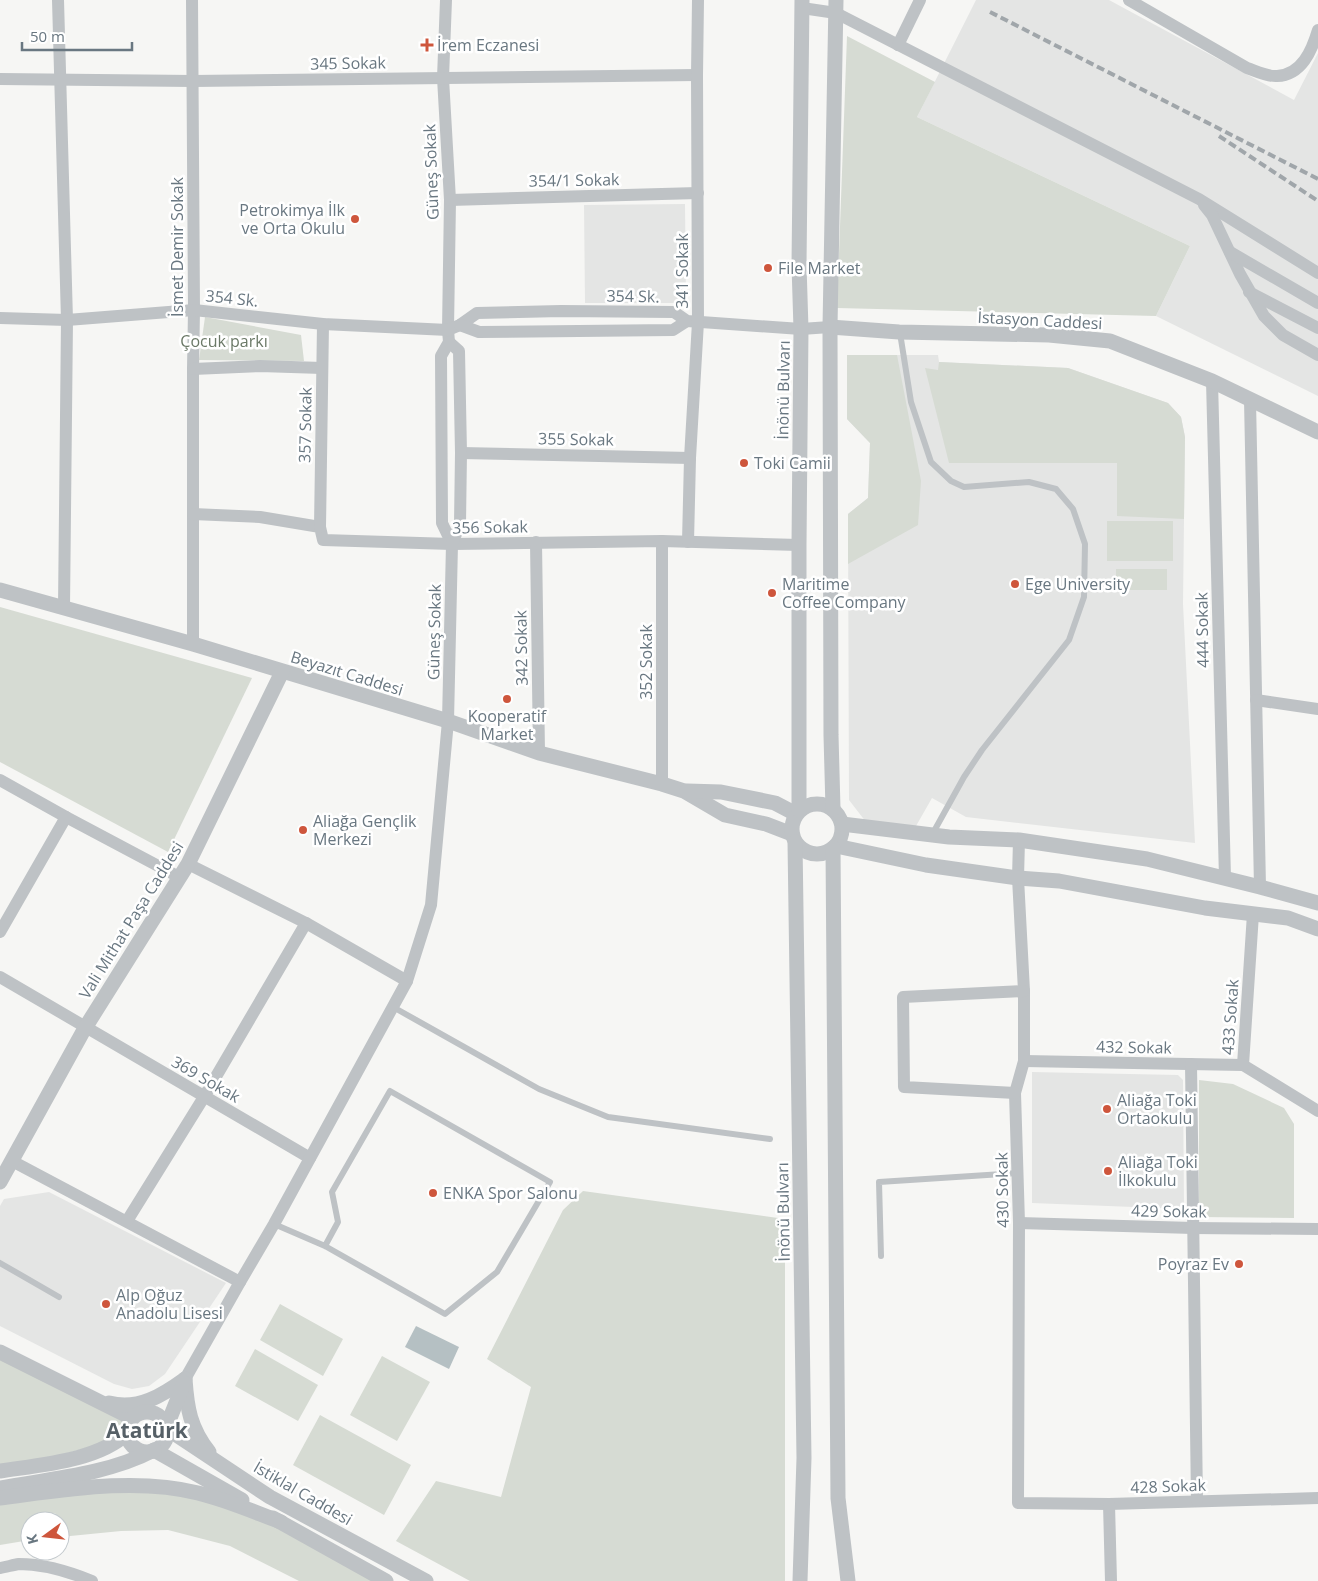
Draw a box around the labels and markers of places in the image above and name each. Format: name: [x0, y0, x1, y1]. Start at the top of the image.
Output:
place label: İrem Eczanesi: [437, 34, 539, 56]
marker: İrem Eczanesi: [421, 39, 433, 51]
place label: Petrokimya İlk ve Orta Okulu: [239, 199, 346, 239]
marker: Petrokimya İlk ve Orta Okulu: [349, 213, 361, 225]
place label: File Market: [778, 257, 861, 279]
marker: File Market: [762, 262, 774, 274]
place label: Toki Camii: [754, 452, 831, 474]
marker: Toki Camii: [738, 457, 750, 469]
place label: Maritime Coffee Company: [782, 573, 907, 613]
place label: Ege University: [1025, 573, 1131, 595]
marker: Ege University: [1009, 578, 1021, 590]
marker: Maritime Coffee Company: [766, 587, 778, 599]
marker: Kooperatif Market: [501, 693, 513, 705]
place label: Kooperatif Market: [468, 705, 548, 745]
place label: Aliağa Gençlik Merkezi: [313, 810, 417, 850]
marker: Aliağa Gençlik Merkezi: [297, 824, 309, 836]
place label: Aliağa Toki Ortaokulu: [1117, 1089, 1197, 1129]
marker: Aliağa Toki Ortaokulu: [1101, 1103, 1113, 1115]
place label: Aliağa Toki İlkokulu: [1118, 1151, 1198, 1191]
marker: Aliağa Toki İlkokulu: [1102, 1165, 1114, 1177]
place label: ENKA Spor Salonu: [443, 1182, 578, 1204]
marker: ENKA Spor Salonu: [427, 1187, 439, 1199]
place label: Poyraz Ev: [1158, 1253, 1229, 1275]
marker: Poyraz Ev: [1233, 1258, 1245, 1270]
place label: Alp Oğuz Anadolu Lisesi: [116, 1284, 223, 1324]
marker: Alp Oğuz Anadolu Lisesi: [100, 1298, 112, 1310]

